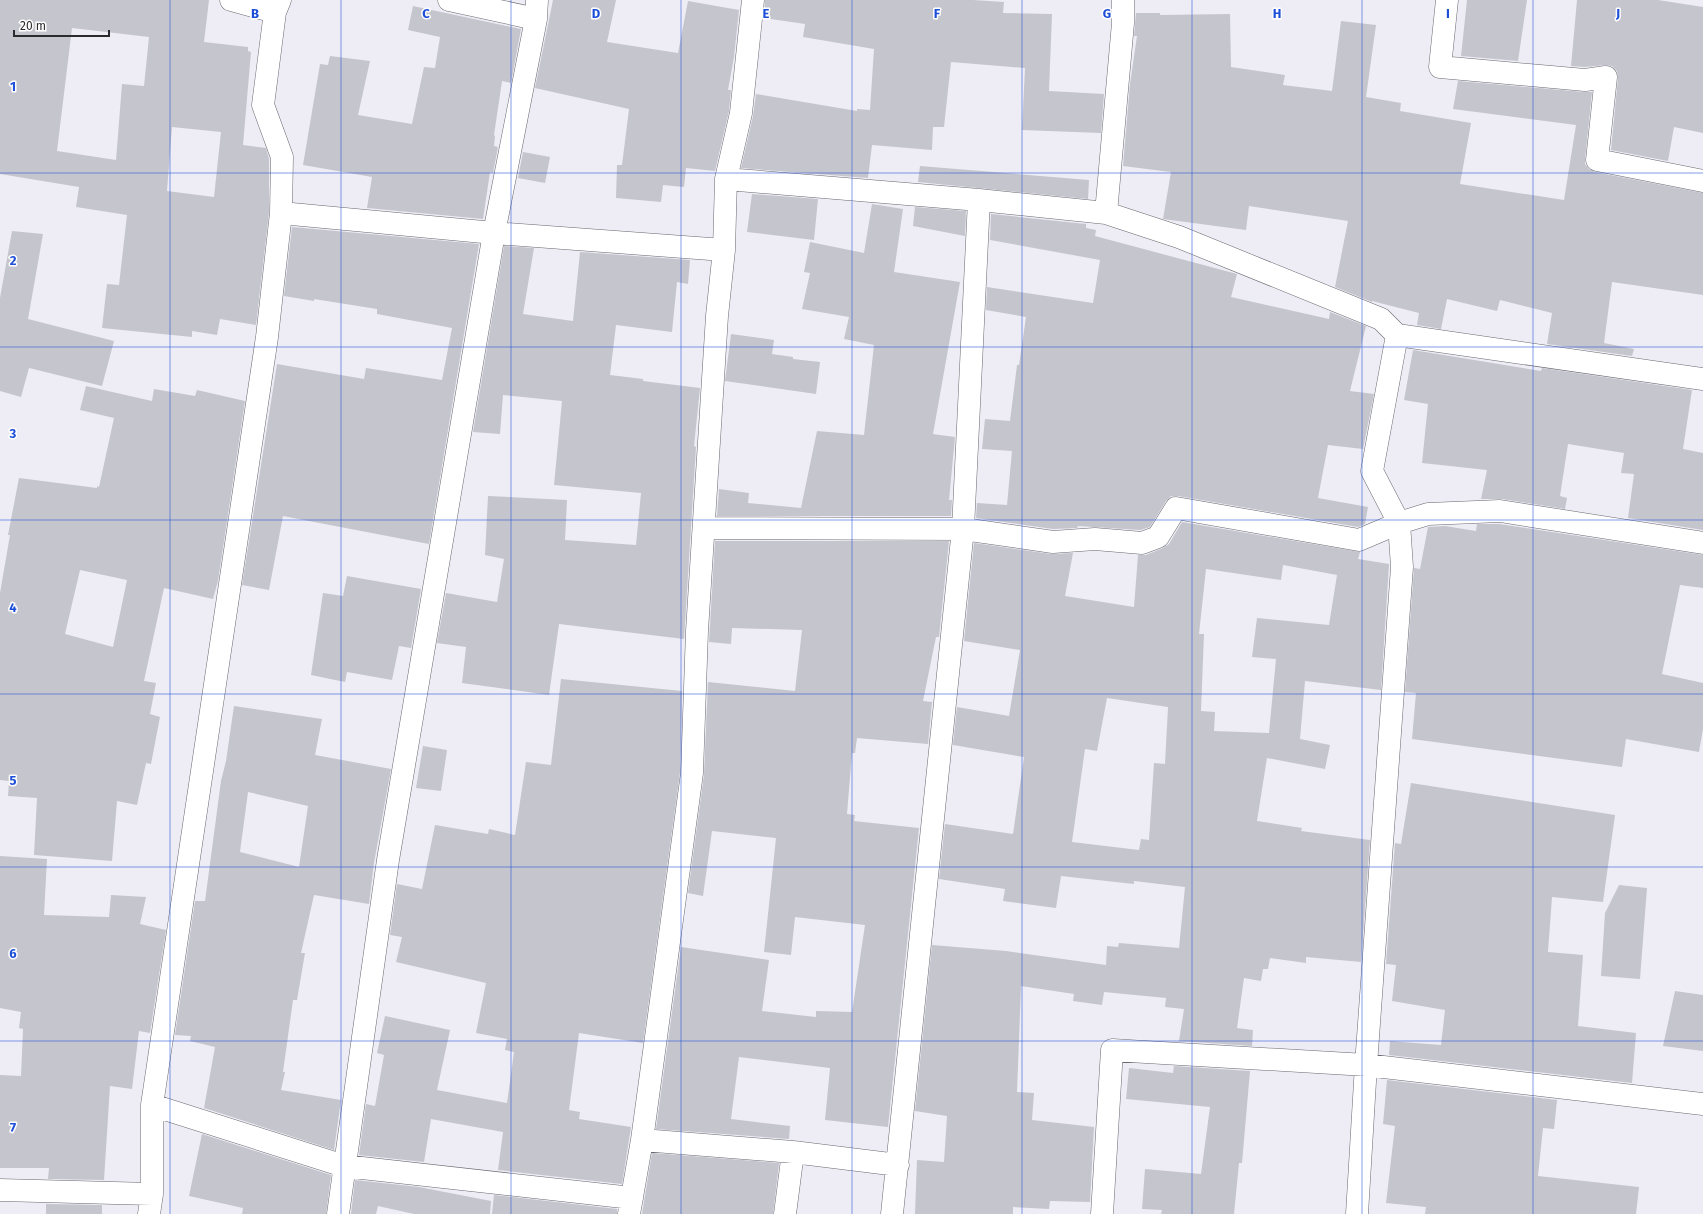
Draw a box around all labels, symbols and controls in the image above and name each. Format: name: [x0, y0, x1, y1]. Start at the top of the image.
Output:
text: B: [251, 6, 259, 21]
text: C: [422, 6, 430, 21]
text: D: [592, 6, 601, 21]
text: E: [763, 6, 770, 21]
text: F: [934, 6, 941, 21]
text: G: [1103, 6, 1111, 21]
text: H: [1273, 6, 1281, 21]
text: I: [1446, 6, 1450, 21]
text: J: [1615, 6, 1620, 21]
scale bar: [14, 12, 109, 38]
text: 20 m: [20, 19, 46, 33]
text: 1: [10, 79, 16, 94]
text: 2: [10, 253, 17, 268]
text: 3: [9, 426, 17, 441]
text: 4: [9, 600, 17, 615]
text: 5: [10, 773, 17, 788]
text: 6: [9, 946, 17, 961]
text: 7: [10, 1120, 16, 1135]

